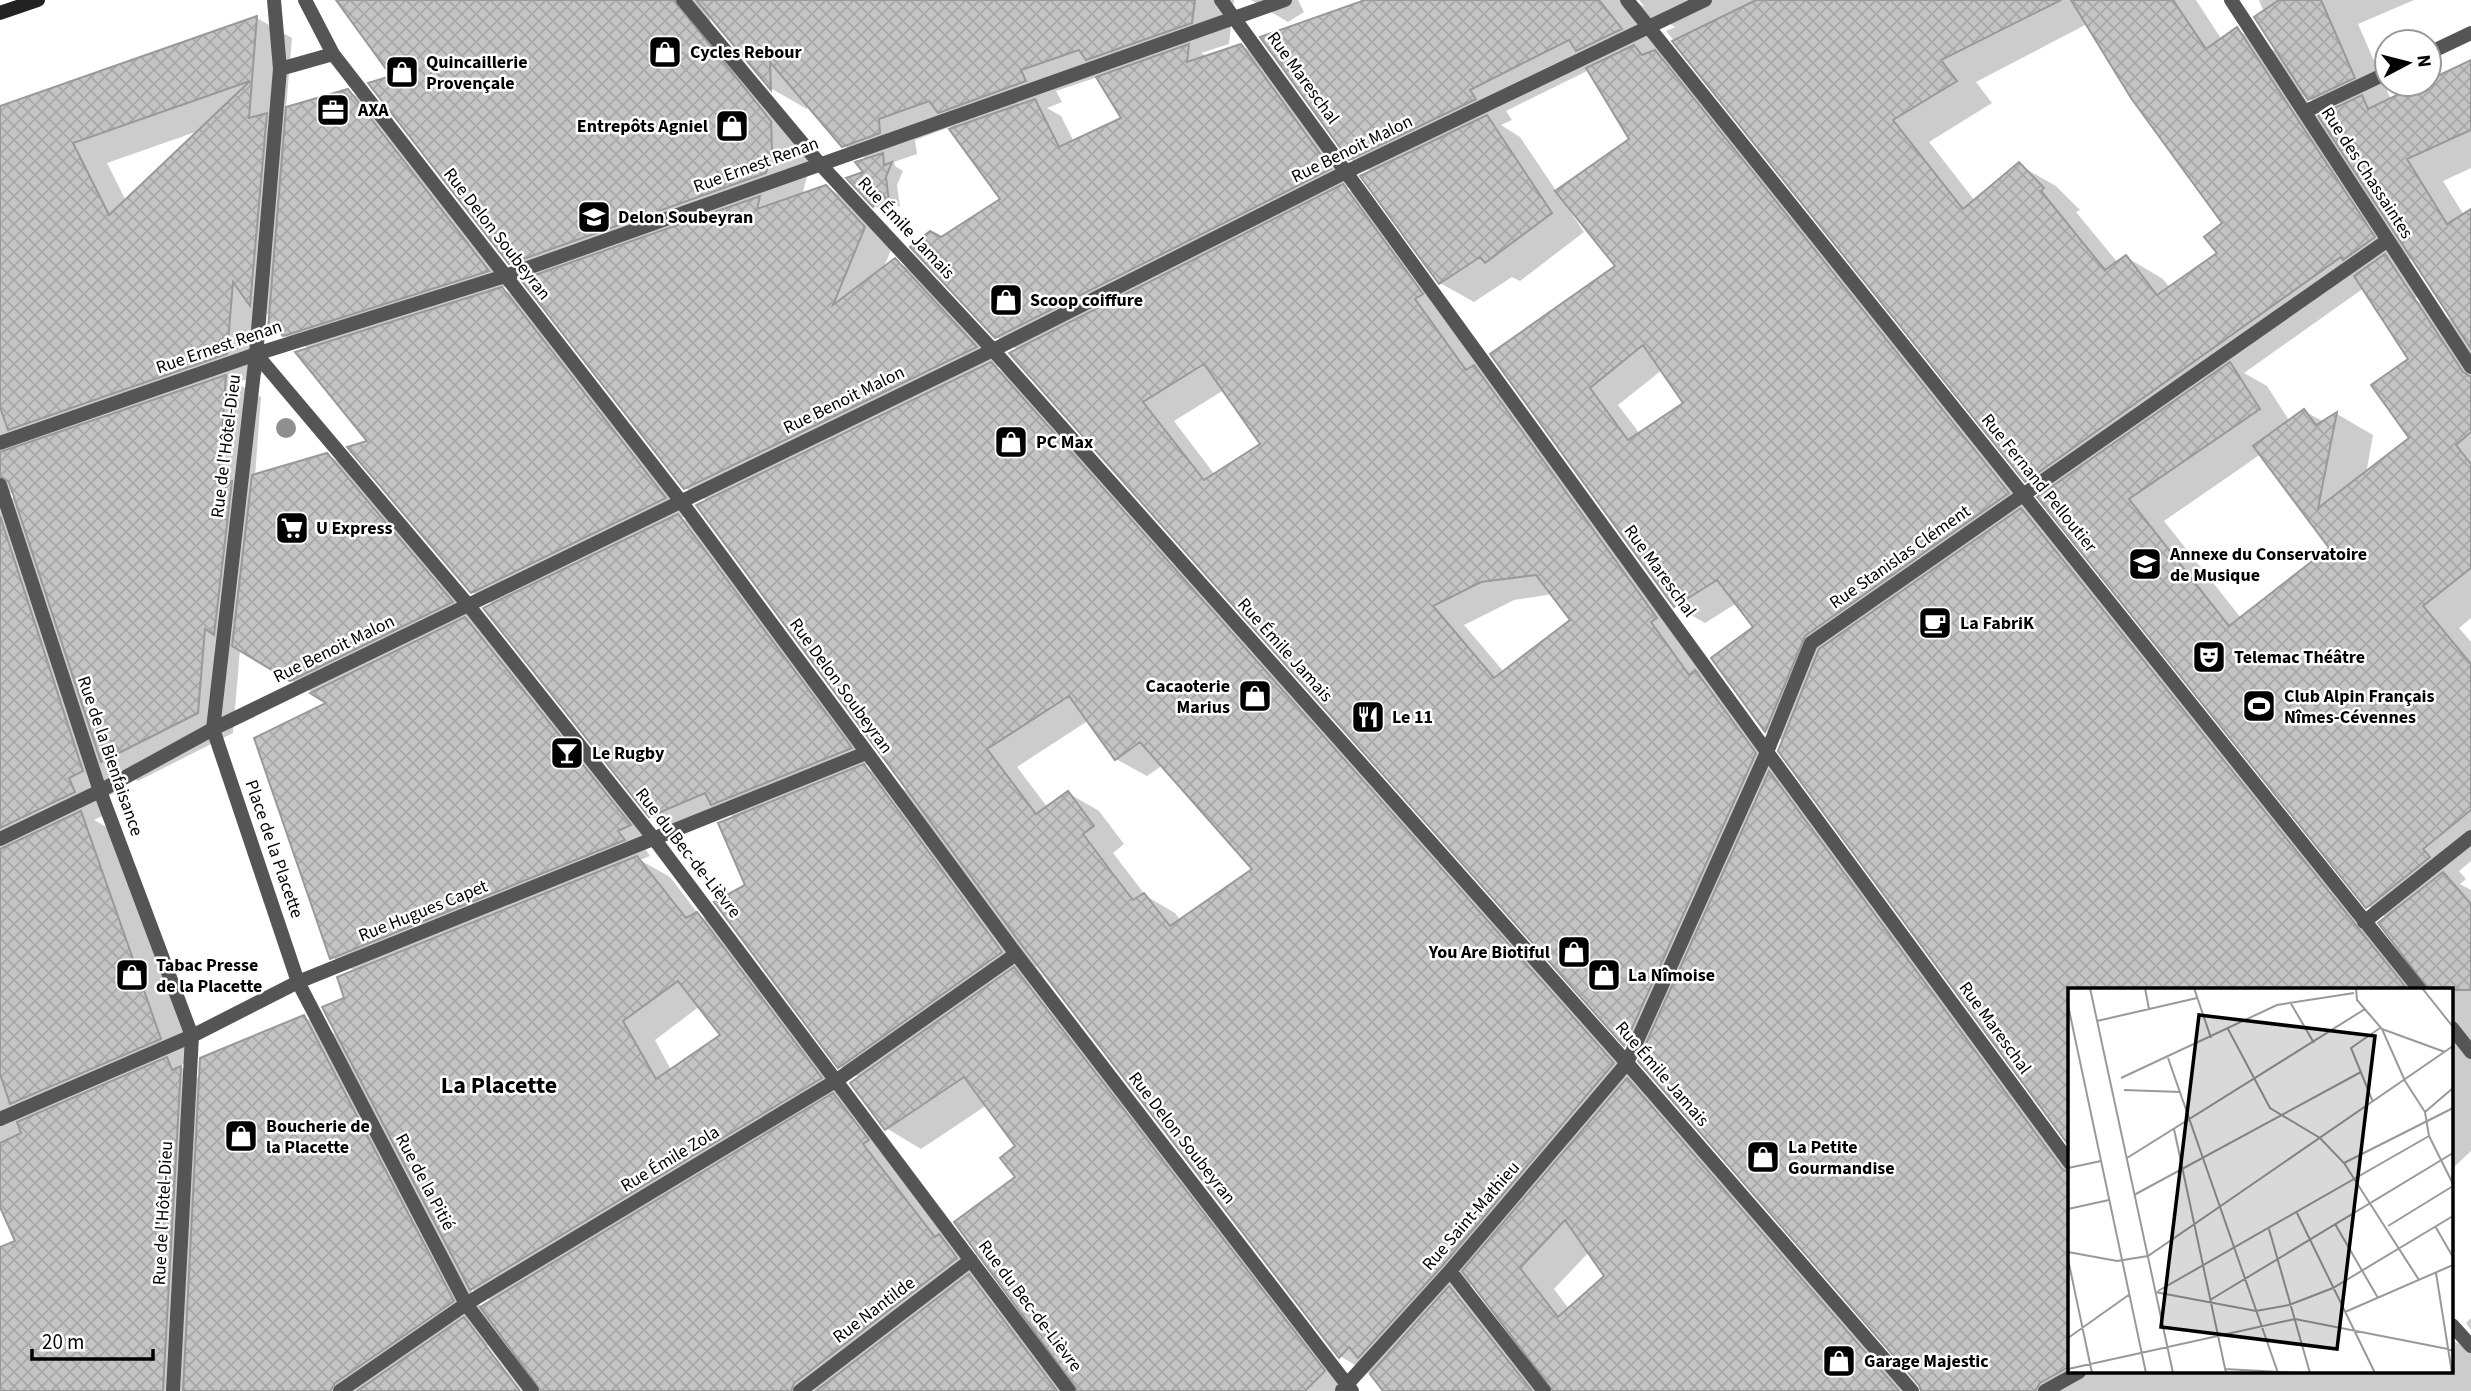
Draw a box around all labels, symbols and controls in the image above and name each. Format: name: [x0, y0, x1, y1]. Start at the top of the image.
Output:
street label: Rue Mareschal: [1261, 27, 1345, 129]
north arrow: [2373, 28, 2443, 98]
shop icon: Cycles Rebour: [646, 33, 684, 71]
place label: Cycles Rebour: [690, 40, 803, 65]
place label: Quincaillerie Provençale: [426, 50, 528, 96]
shop icon: Quincaillerie Provençale: [383, 53, 421, 91]
text: N: [2409, 53, 2438, 69]
office icon: AXA: [314, 91, 352, 129]
place label: AXA: [357, 98, 389, 123]
street label: Rue des Chassaintes: [2315, 102, 2419, 244]
shop icon: Entrepôts Agniel: [713, 107, 751, 145]
street label: Rue Benoit Malon: [1287, 109, 1417, 189]
place label: Entrepôts Agniel: [577, 114, 708, 139]
street label: Rue Ernest Renan: [690, 131, 822, 199]
street label: Rue Delon Soubeyran: [437, 163, 557, 305]
street label: Rue Émile Jamais: [852, 171, 960, 285]
school or university icon: Delon Soubeyran: [575, 198, 613, 236]
place label: Delon Soubeyran: [618, 205, 753, 230]
shop icon: Scoop coiffure: [987, 281, 1025, 319]
place label: Scoop coiffure: [1030, 288, 1143, 313]
street label: Rue Ernest Renan: [153, 314, 285, 380]
street label: Rue Benoit Malon: [779, 360, 909, 440]
street label: Rue de l'Hôtel-Dieu: [205, 373, 247, 519]
street label: Rue Fernand Pelloutier: [1975, 408, 2103, 558]
shop icon: PC Max: [992, 423, 1030, 461]
place label: PC Max: [1036, 430, 1093, 455]
street label: Rue Stanislas Clément: [1825, 499, 1975, 615]
supermarket icon: U Express: [273, 509, 311, 547]
place label: U Express: [316, 516, 392, 541]
street label: Rue Mareschal: [1618, 520, 1702, 622]
place label: Annexe du Conservatoire de Musique: [2169, 542, 2367, 588]
school or university icon: Annexe du Conservatoire de Musique: [2126, 545, 2164, 583]
street label: Rue Émile Jamais: [1231, 593, 1339, 707]
cafe icon: La FabriK: [1916, 604, 1954, 642]
street label: Rue Benoit Malon: [269, 609, 399, 689]
place label: La FabriK: [1960, 611, 2035, 636]
street label: Rue Delon Soubeyran: [783, 613, 899, 759]
theatre icon: Telemac Théâtre: [2190, 638, 2228, 676]
place label: Telemac Théâtre: [2234, 645, 2365, 670]
street label: Rue de la Bienfaisance: [71, 673, 149, 839]
place label: Cacaoterie Marius: [1145, 674, 1230, 720]
shop icon: Cacaoterie Marius: [1236, 677, 1274, 715]
place label: Club Alpin Français Nîmes-Cévennes: [2284, 684, 2435, 730]
sports icon: Club Alpin Français Nîmes-Cévennes: [2240, 687, 2278, 725]
restaurant icon: Le 11: [1349, 698, 1387, 736]
place label: Le 11: [1392, 705, 1433, 730]
bar icon: Le Rugby: [548, 734, 586, 772]
place label: Le Rugby: [592, 741, 665, 766]
street label: Place de la Placette: [239, 776, 309, 922]
street label: Rue du Bec-de-Lièvre: [629, 783, 747, 923]
street label: Rue Hugues Capet: [355, 874, 491, 948]
shop icon: You Are Biotiful: [1555, 933, 1593, 971]
place label: You Are Biotiful: [1428, 940, 1550, 965]
place label: Tabac Presse de la Placette: [156, 953, 262, 999]
shop icon: Tabac Presse de la Placette: [113, 956, 151, 994]
shop icon: La Nîmoise: [1585, 956, 1623, 994]
place label: La Nîmoise: [1628, 963, 1715, 988]
street label: Rue Mareschal: [1953, 977, 2037, 1079]
inset map: [2068, 988, 2454, 1374]
street label: Rue Émile Jamais: [1609, 1016, 1715, 1132]
street label: Rue Delon Soubeyran: [1122, 1067, 1242, 1209]
district label: La Placette: [441, 1068, 557, 1103]
place label: Boucherie de la Placette: [266, 1114, 370, 1160]
shop icon: Boucherie de la Placette: [222, 1117, 260, 1155]
street label: Rue Émile Zola: [616, 1120, 724, 1198]
street label: Rue de la Pitié: [389, 1129, 461, 1235]
place label: La Petite Gourmandise: [1788, 1135, 1895, 1181]
shop icon: La Petite Gourmandise: [1744, 1138, 1782, 1176]
street label: Rue de l'Hôtel-Dieu: [147, 1140, 179, 1286]
street label: Rue Saint-Mathieu: [1416, 1156, 1526, 1276]
street label: Rue du Bec-de-Lièvre: [972, 1235, 1088, 1377]
street label: Rue Nantilde: [828, 1271, 920, 1349]
scale bar: [32, 1318, 152, 1362]
text: 20 m: [42, 1327, 84, 1357]
shop icon: Garage Majestic: [1820, 1342, 1858, 1380]
place label: Garage Majestic: [1864, 1349, 1989, 1374]

